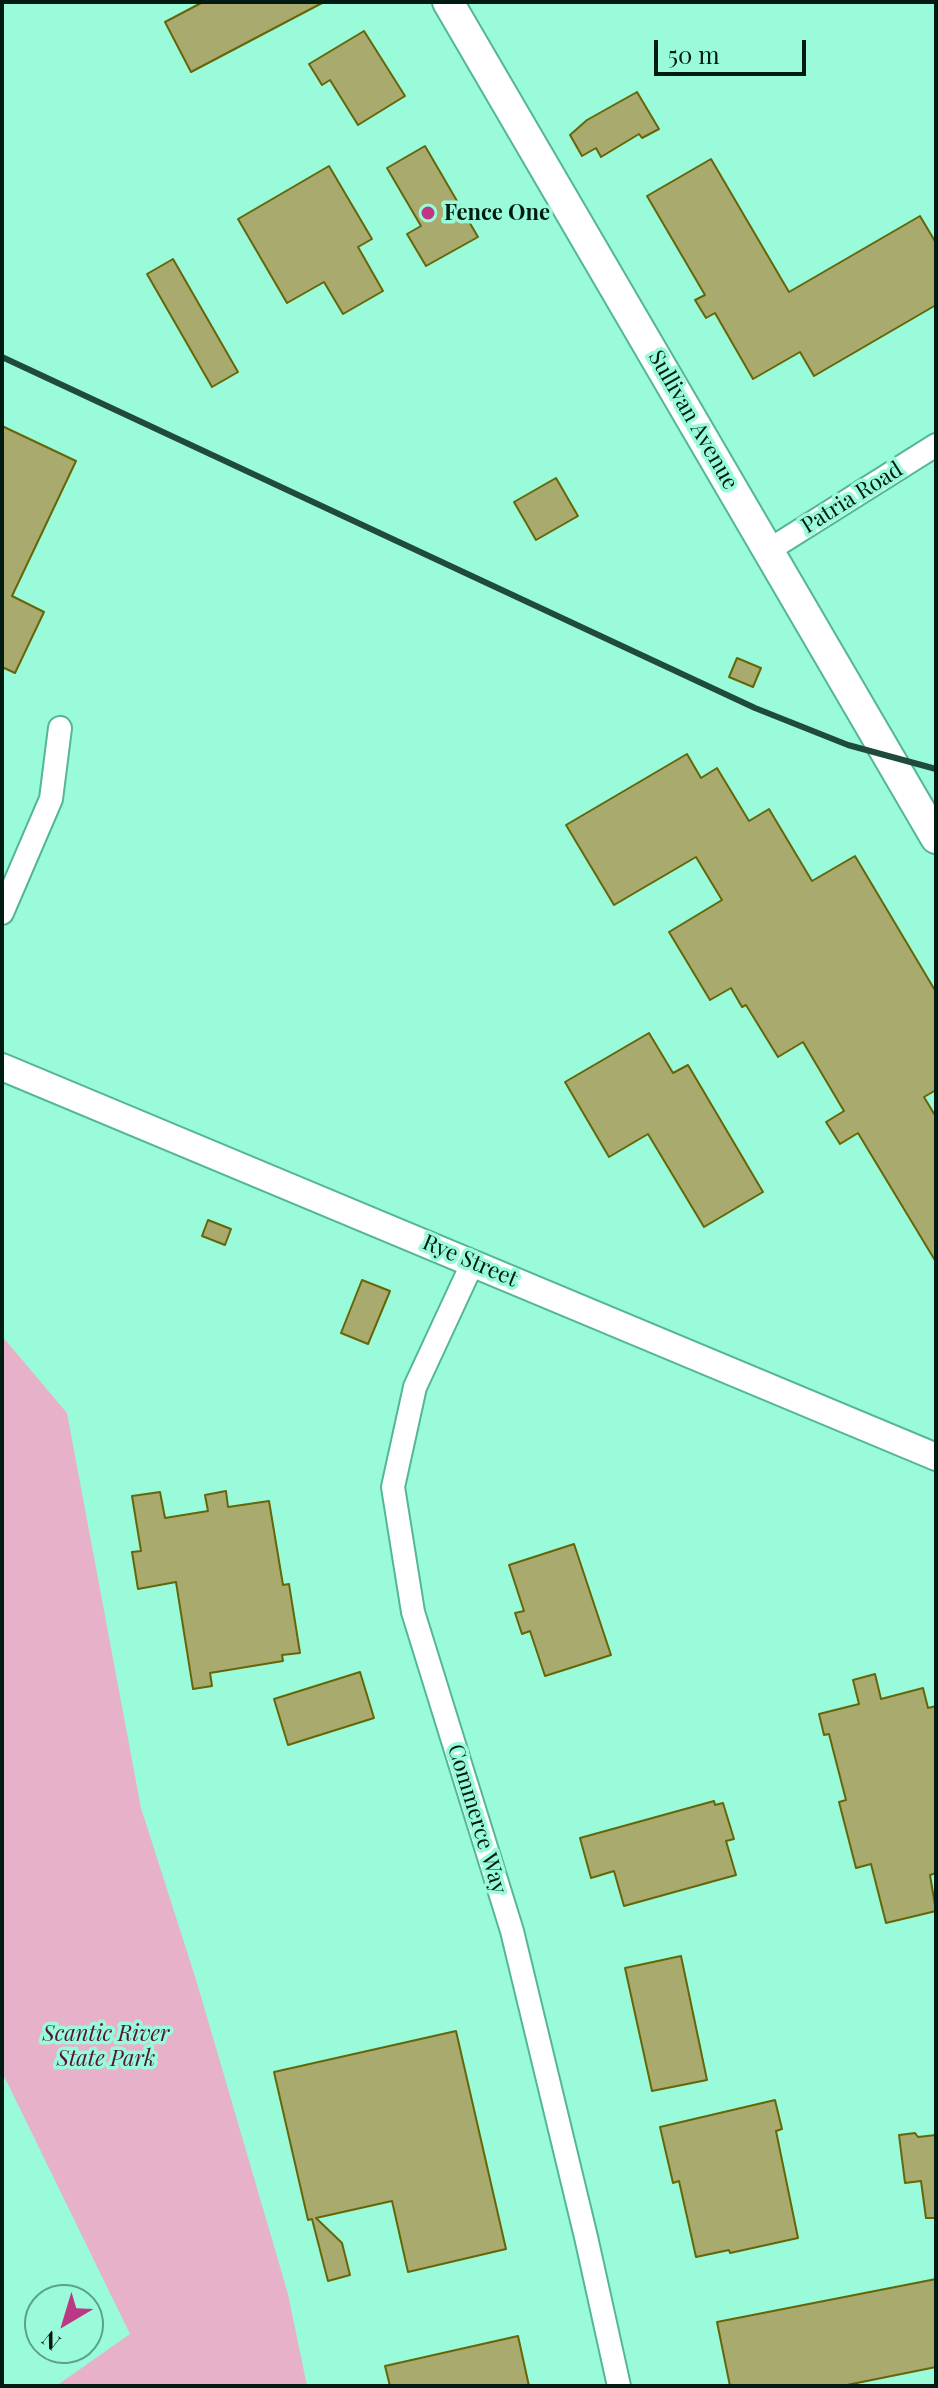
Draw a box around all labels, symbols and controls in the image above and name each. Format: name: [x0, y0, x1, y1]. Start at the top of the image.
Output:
scale bar: [658, 24, 810, 74]
text: 50 m: [668, 38, 720, 70]
place label: Fence One: [444, 200, 550, 226]
marker: Fence One: [419, 204, 437, 222]
street label: Sullivan Avenue: [642, 346, 744, 494]
street label: Patria Road: [797, 457, 907, 539]
street label: Rye Street: [419, 1229, 521, 1293]
street label: Commerce Way: [442, 1741, 512, 1897]
park label: Scantic River State Park: [43, 2021, 169, 2072]
north arrow: [24, 2284, 104, 2364]
text: N: [35, 2325, 66, 2358]

